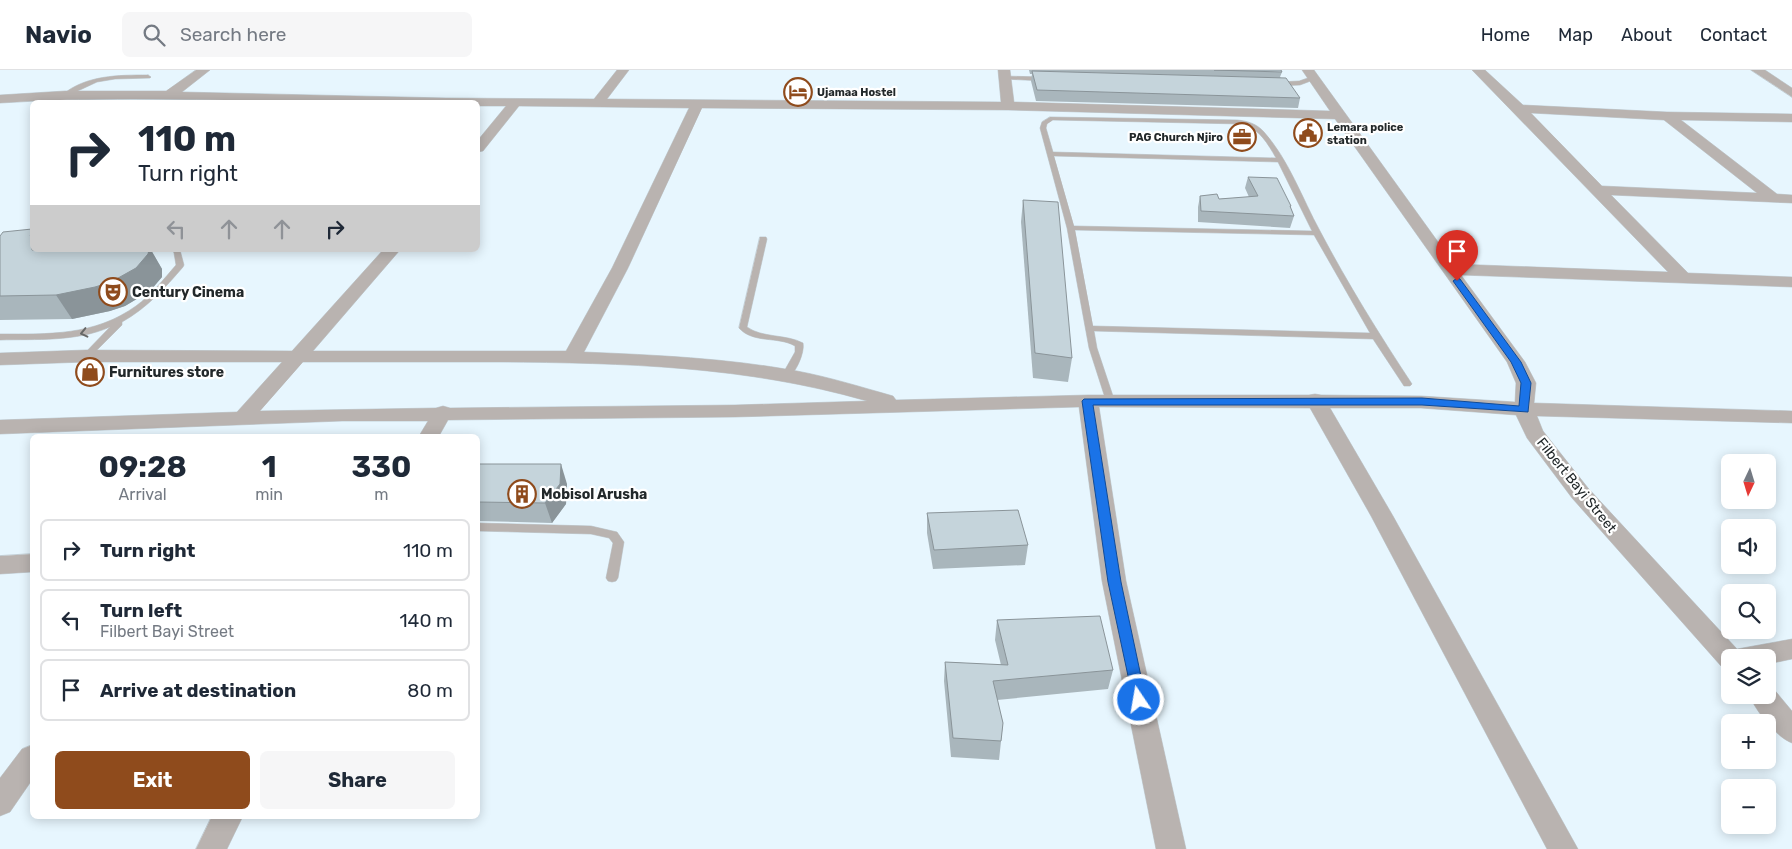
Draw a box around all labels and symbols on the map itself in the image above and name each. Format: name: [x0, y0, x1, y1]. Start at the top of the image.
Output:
hotel icon: Ujamaa Hostel: [783, 77, 813, 107]
place label: Ujamaa Hostel: [817, 86, 896, 99]
public building icon: Lemara police station: [1293, 118, 1323, 148]
place label: Lemara police station: [1327, 121, 1404, 147]
office icon: PAG Church Njiro: [1227, 122, 1257, 152]
place label: PAG Church Njiro: [1129, 131, 1223, 144]
pin: [1436, 230, 1478, 281]
theatre icon: Century Cinema: [98, 277, 128, 307]
place label: Century Cinema: [132, 284, 244, 301]
one-way arrow: [80, 327, 89, 337]
shop icon: Furnitures store: [75, 357, 105, 387]
place label: Furnitures store: [109, 364, 224, 381]
street label: Filbert Bayi Street: [1533, 434, 1620, 537]
north arrow: [1721, 454, 1776, 509]
building icon: Mobisol Arusha: [507, 479, 537, 509]
place label: Mobisol Arusha: [541, 486, 647, 503]
position arrow: [1112, 673, 1164, 725]

